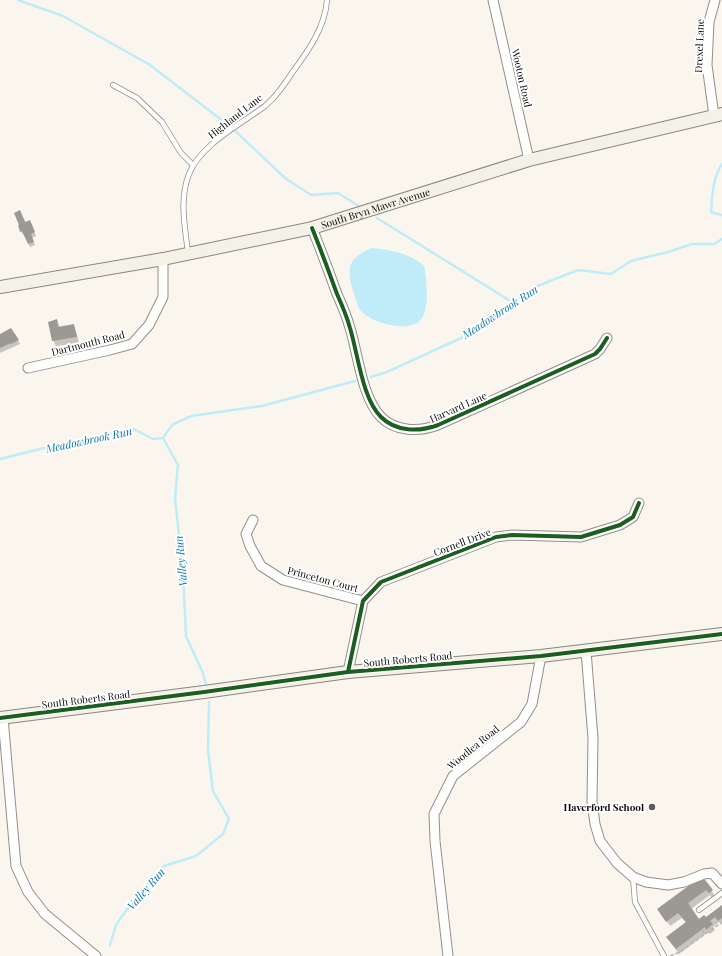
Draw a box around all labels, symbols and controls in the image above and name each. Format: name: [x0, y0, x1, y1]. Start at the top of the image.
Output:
street label: Drexel Lane: [691, 19, 707, 73]
street label: Wooton Road: [508, 46, 536, 109]
street label: Highland Lane: [205, 90, 265, 142]
street label: South Bryn Mawr Avenue: [319, 184, 432, 232]
water label: Meadowbrook Run: [458, 281, 541, 342]
street label: Dartmouth Road: [50, 327, 126, 359]
street label: Harvard Lane: [427, 388, 489, 426]
water label: Meadowbrook Run: [43, 423, 133, 456]
street label: Cornell Drive: [431, 525, 493, 559]
water label: Valley Run: [171, 535, 190, 587]
street label: Princeton Court: [286, 563, 360, 595]
street label: South Roberts Road: [363, 648, 453, 670]
street label: South Roberts Road: [41, 687, 131, 711]
street label: Woodlea Road: [443, 722, 502, 773]
place label: Haverford School: [563, 800, 644, 814]
marker: Haverford School: [647, 802, 657, 812]
water label: Valley Run: [123, 865, 168, 913]

